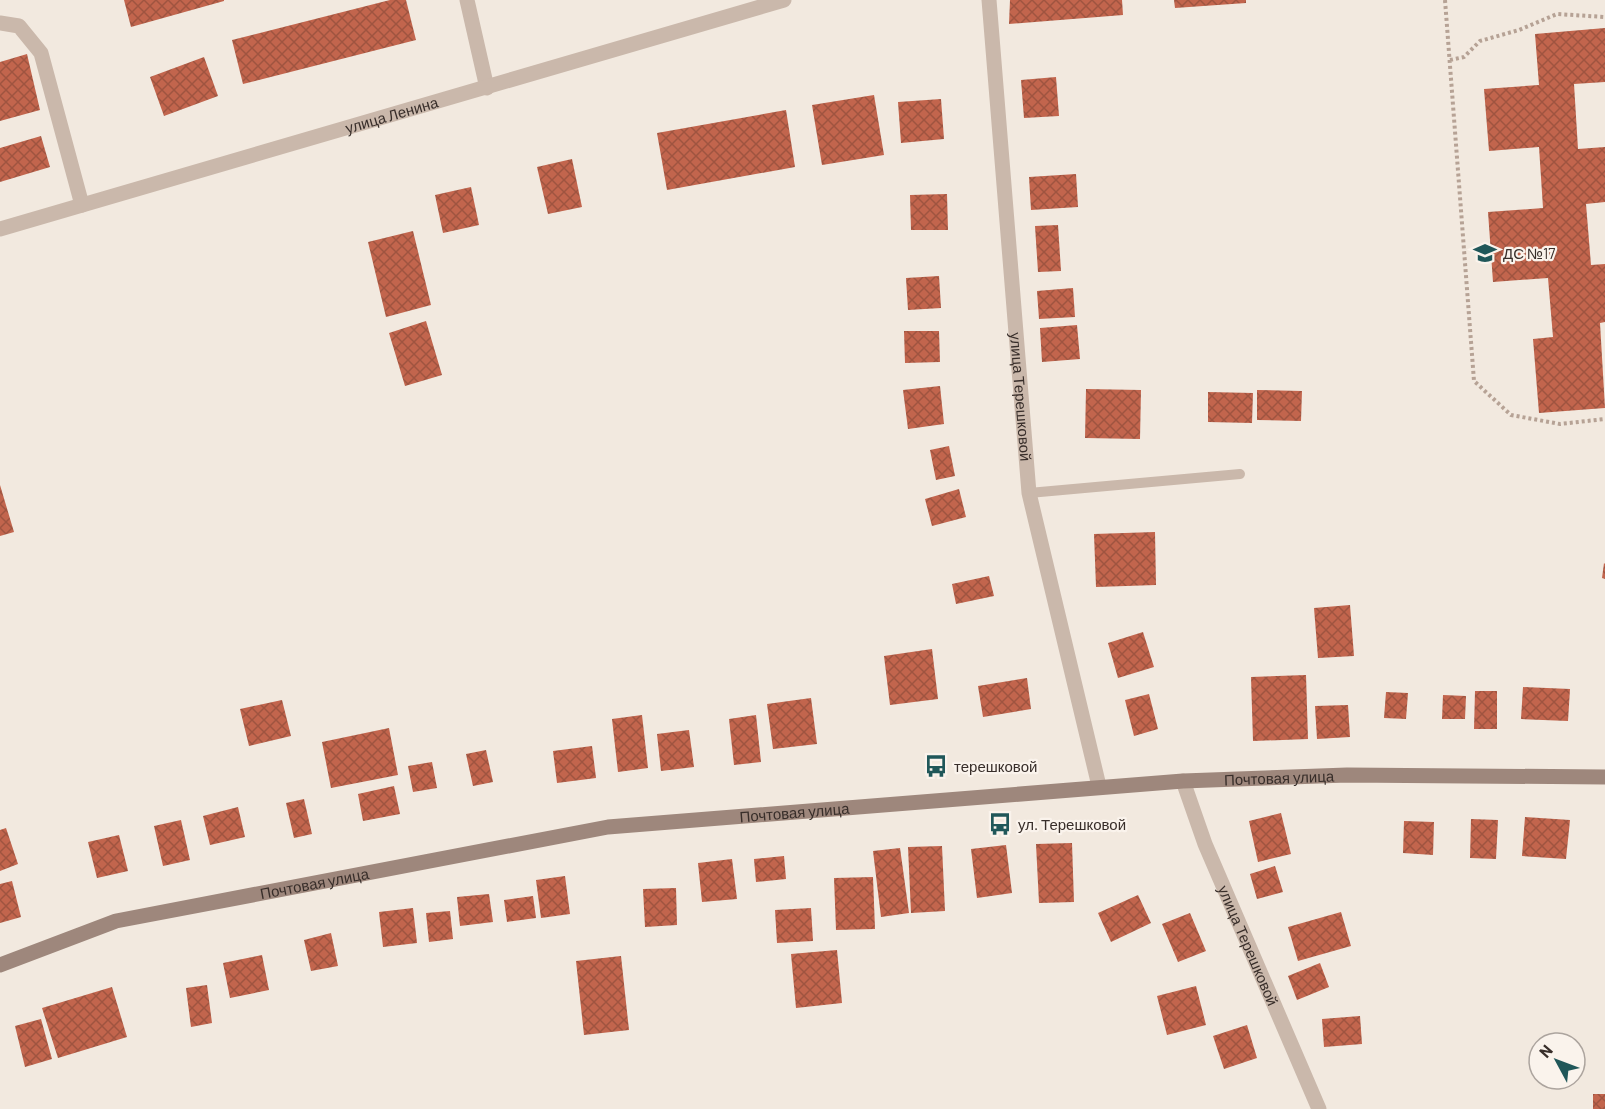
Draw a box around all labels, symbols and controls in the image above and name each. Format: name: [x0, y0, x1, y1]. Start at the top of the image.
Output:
street label: улица Ленина: [343, 92, 441, 137]
school or university icon: ДС №17: [1472, 240, 1498, 266]
place label: ДС №17: [1503, 244, 1555, 262]
street label: улица Терешковой: [1007, 332, 1035, 462]
bus stop icon: терешковой: [923, 753, 949, 779]
place label: терешковой: [954, 757, 1037, 775]
street label: Почтовая улица: [1224, 766, 1335, 788]
street label: Почтовая улица: [739, 799, 851, 825]
bus stop icon: ул. Терешковой: [987, 811, 1013, 837]
place label: ул. Терешковой: [1018, 815, 1126, 833]
street label: Почтовая улица: [259, 864, 371, 902]
street label: улица Терешковой: [1215, 882, 1282, 1008]
north arrow: [1527, 1031, 1587, 1091]
text: N: [1535, 1041, 1556, 1061]

